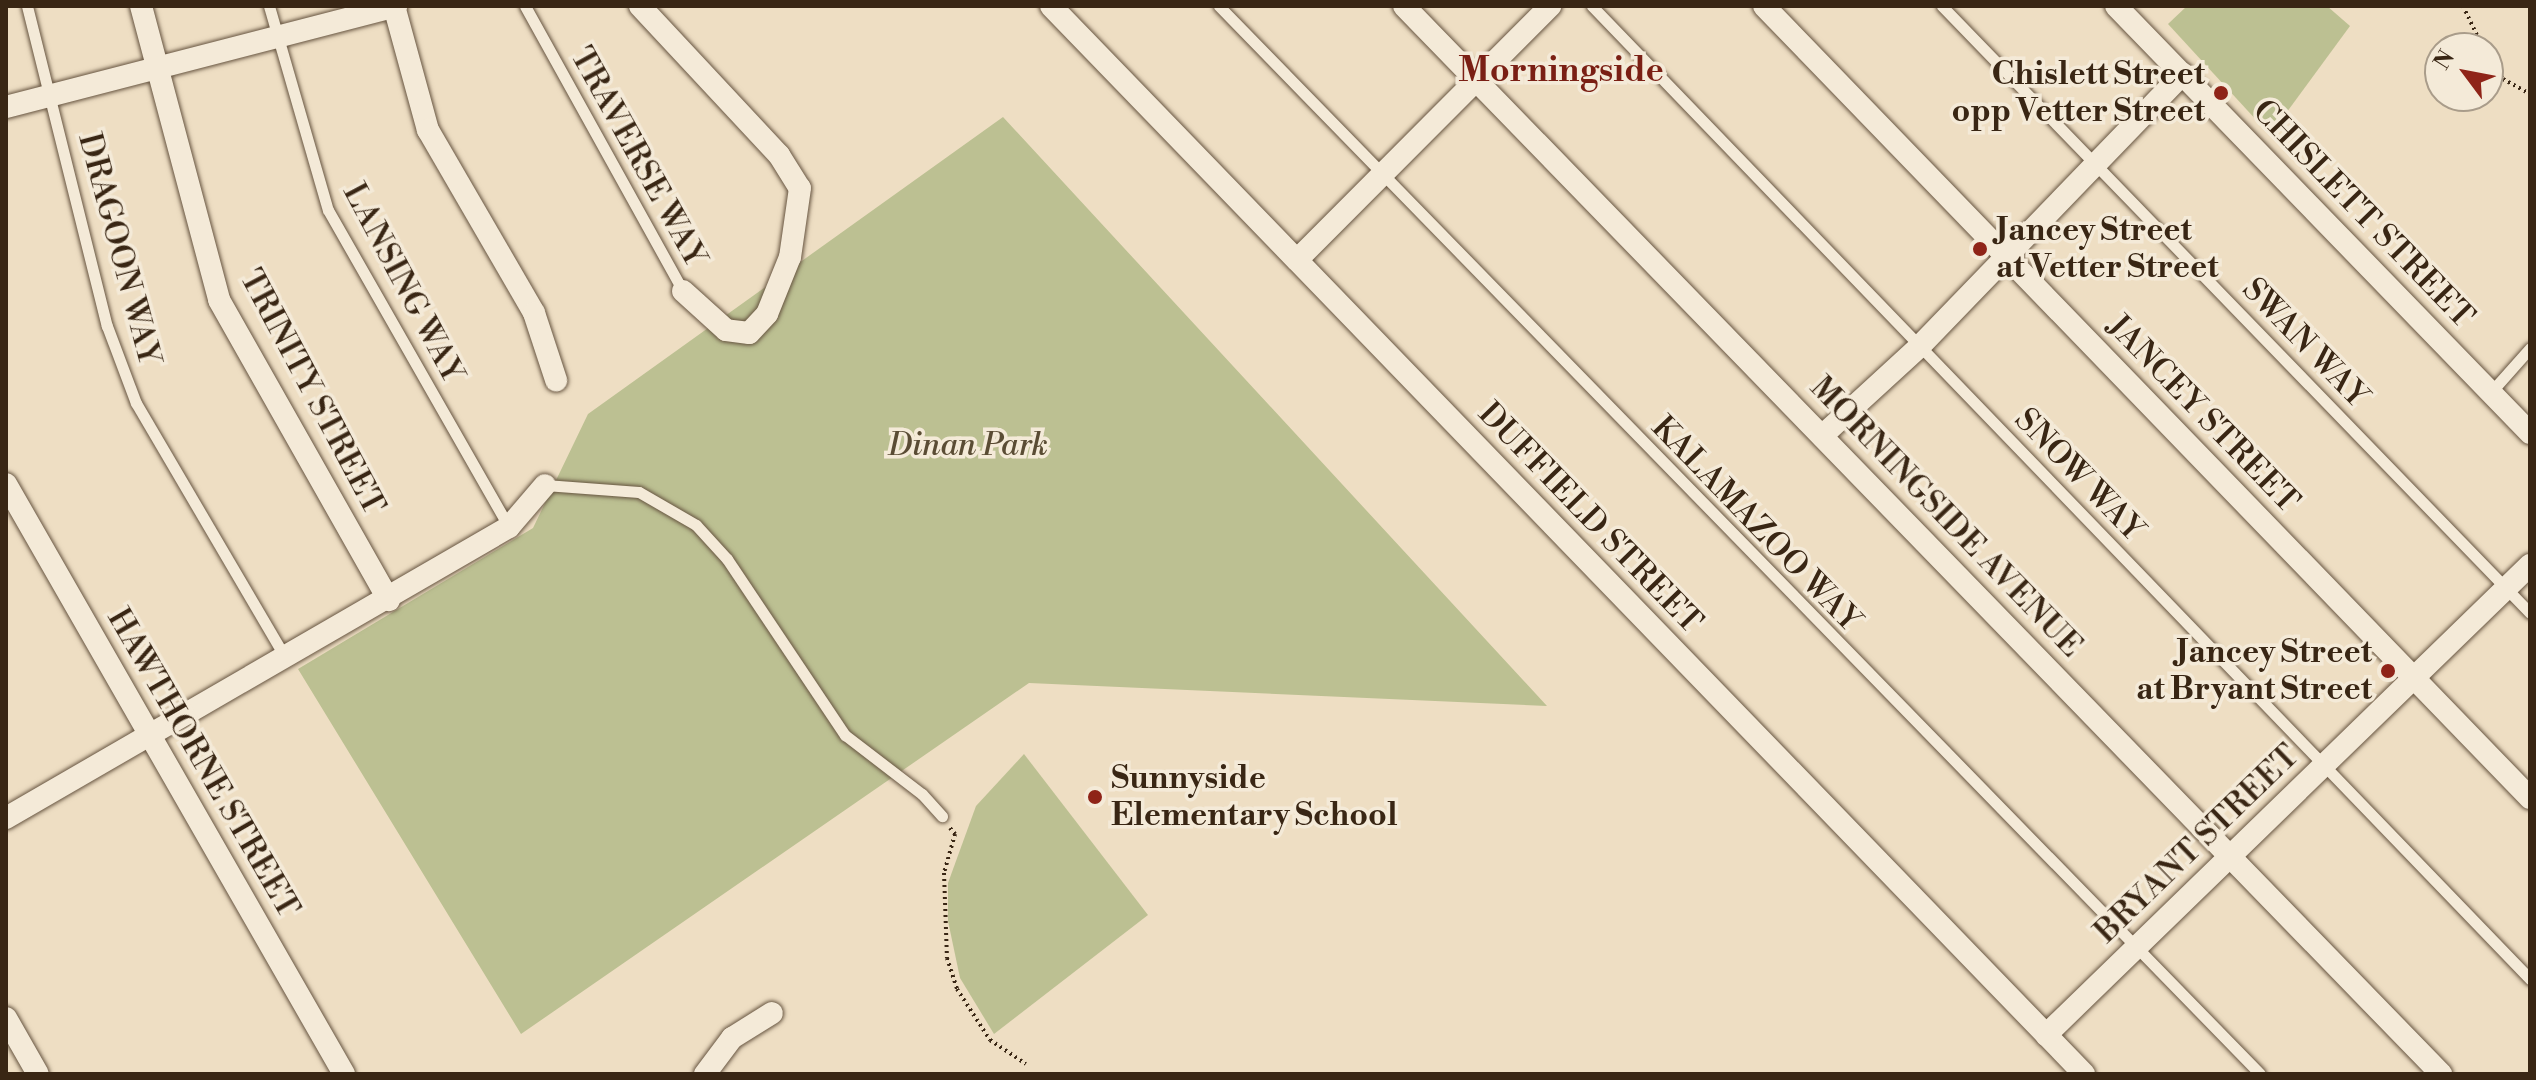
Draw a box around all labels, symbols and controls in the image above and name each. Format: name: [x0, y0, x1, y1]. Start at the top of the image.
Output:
north arrow: [2424, 32, 2504, 112]
street label: TRAVERSE WAY: [562, 41, 714, 273]
text: N: [2429, 46, 2461, 75]
district label: Morningside: [1458, 52, 1664, 92]
place label: Chislett Street opp Vetter Street: [1952, 56, 2205, 131]
marker: Chislett Street opp Vetter Street: [2212, 84, 2230, 102]
street label: CHISLETT STREET: [2244, 92, 2482, 336]
street label: DRAGOON WAY: [70, 129, 168, 369]
street label: LANSING WAY: [334, 177, 472, 389]
place label: Jancey Street at Vetter Street: [1996, 212, 2219, 287]
marker: Jancey Street at Vetter Street: [1971, 240, 1989, 258]
street label: TRINITY STREET: [231, 263, 393, 521]
street label: SWAN WAY: [2234, 271, 2376, 415]
street label: JANCEY STREET: [2099, 307, 2307, 521]
street label: MORNINGSIDE AVENUE: [1802, 369, 2090, 665]
street label: DUFFIELD STREET: [1470, 395, 1710, 641]
street label: SNOW WAY: [2006, 401, 2152, 549]
street label: KALAMAZOO WAY: [1643, 408, 1869, 640]
park label: Dinan Park: [888, 426, 1048, 464]
street label: HAWTHORNE STREET: [99, 602, 307, 924]
place label: Jancey Street at Bryant Street: [2136, 634, 2372, 709]
marker: Jancey Street at Bryant Street: [2379, 662, 2397, 680]
street label: BRYANT STREET: [2087, 737, 2307, 951]
place label: Sunnyside Elementary School: [1111, 760, 1397, 835]
marker: Sunnyside Elementary School: [1086, 788, 1104, 806]

